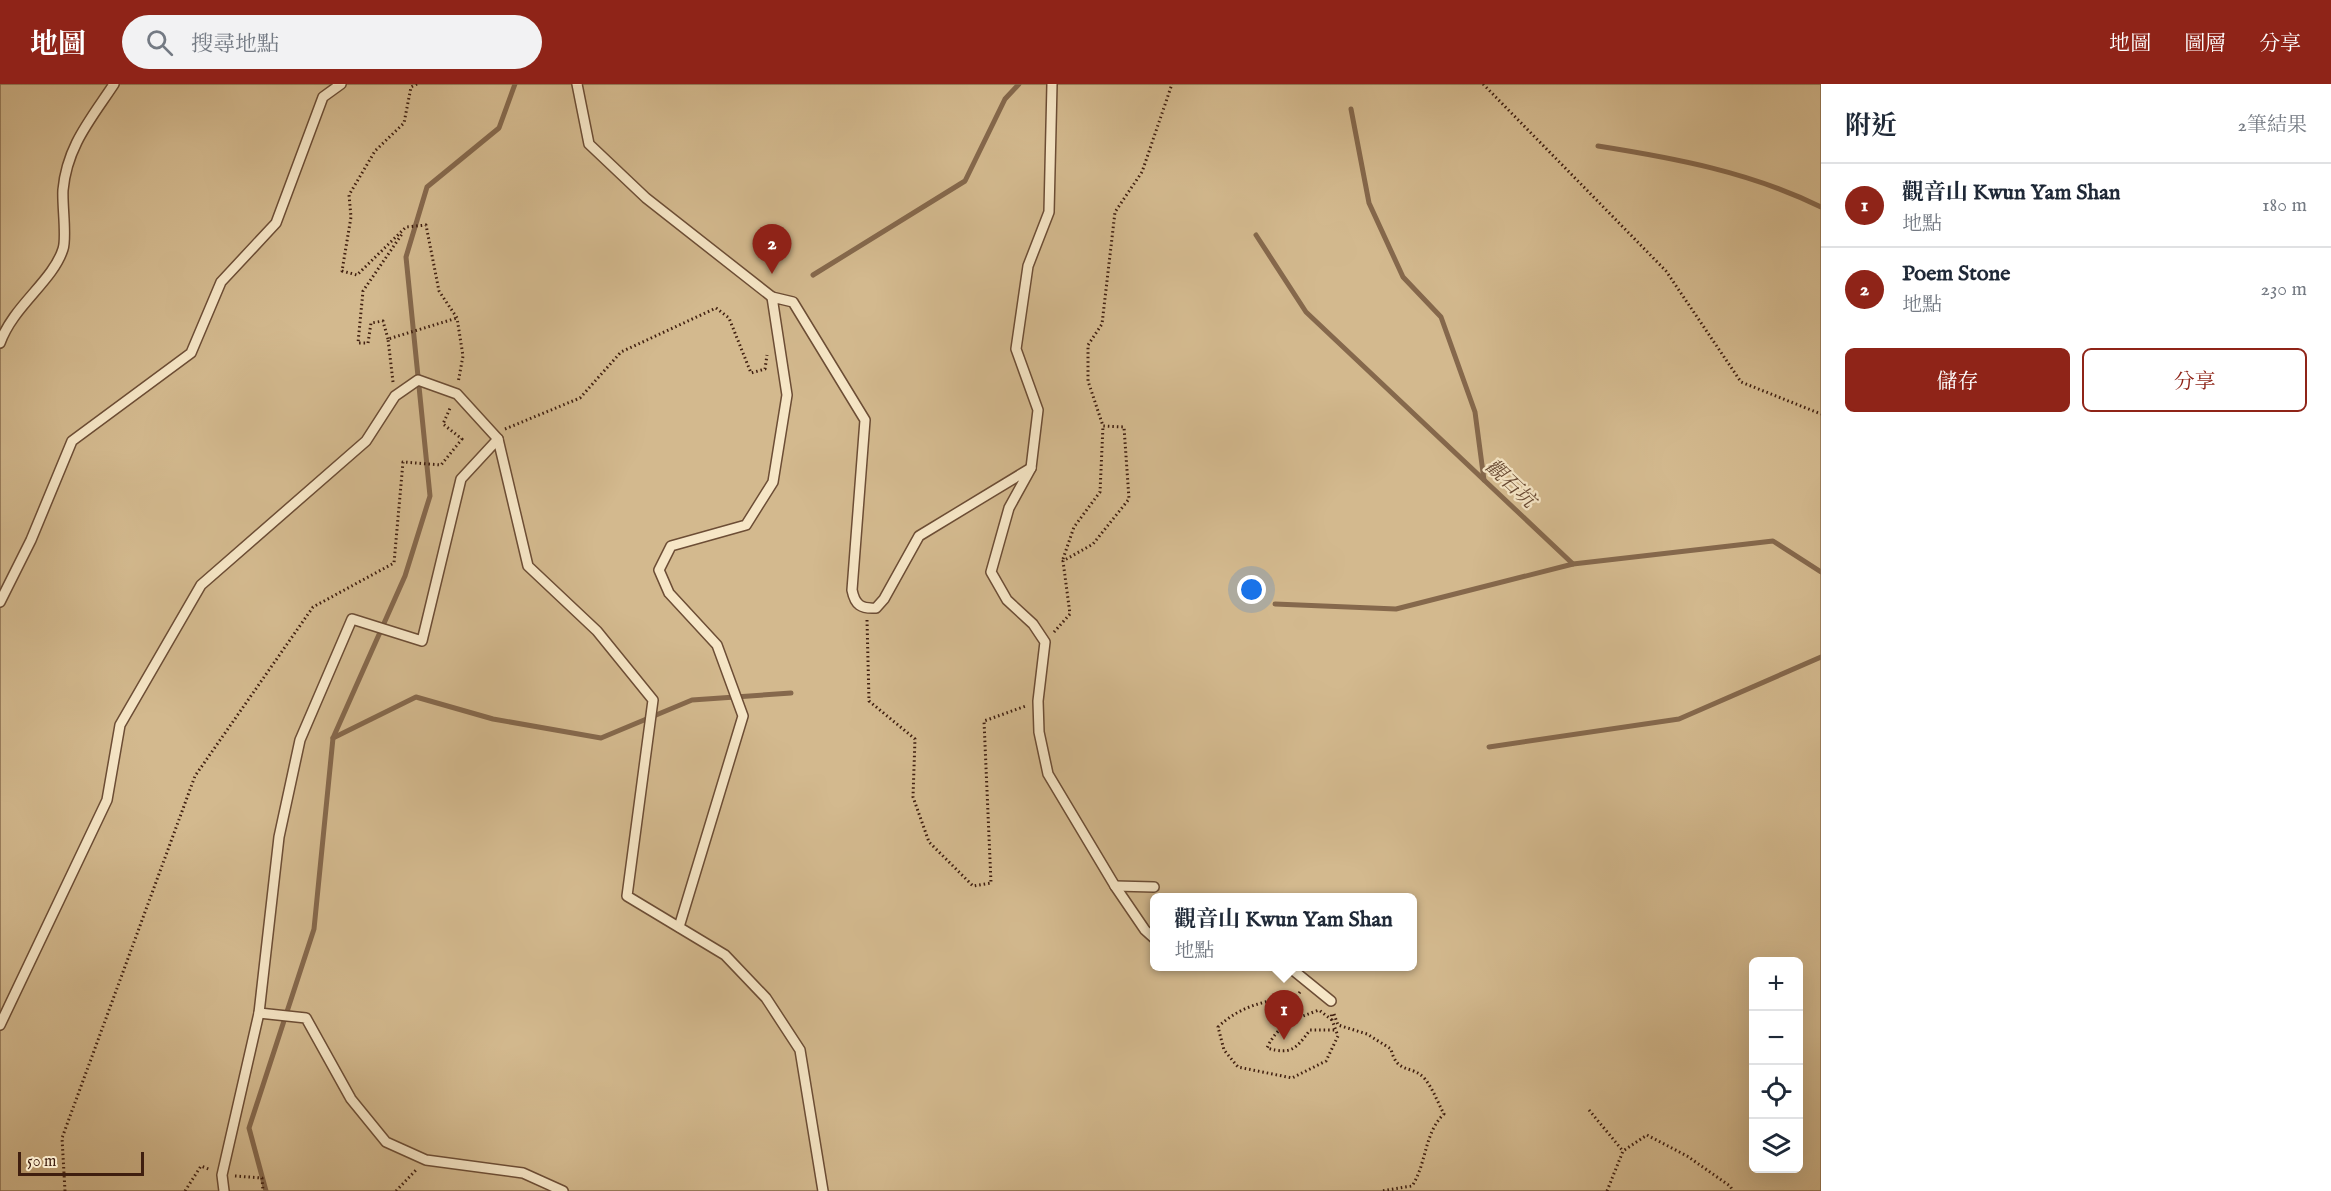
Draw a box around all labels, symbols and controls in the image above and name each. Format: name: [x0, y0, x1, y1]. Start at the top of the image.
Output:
search box: [122, 15, 542, 69]
icon: search: [143, 26, 176, 59]
text: 地圖: [30, 28, 86, 63]
text: 搜尋地點: [191, 31, 279, 59]
text: 地圖: [2109, 31, 2151, 58]
text: 圖層: [2184, 31, 2226, 58]
text: 分享: [2259, 31, 2301, 58]
text: 附近: [1845, 110, 1897, 143]
text: 2筆結果: [2238, 113, 2307, 138]
text: 觀音山 Kwun Yam Shan: [1902, 179, 2120, 207]
text: 1: [1861, 193, 1868, 218]
text: 180 m: [2262, 193, 2307, 218]
text: 地點: [1902, 212, 1942, 237]
pin: 2: [752, 224, 792, 274]
text: Poem Stone: [1902, 260, 2010, 288]
text: 2: [1860, 277, 1869, 302]
text: 230 m: [2261, 277, 2307, 302]
text: 地點: [1902, 293, 1942, 318]
button: 儲存: [1845, 348, 2070, 412]
button: 分享: [2082, 348, 2307, 412]
water label: 觀石坑: [1480, 454, 1543, 516]
your location: [1237, 575, 1266, 604]
popup: [1150, 893, 1417, 971]
text: 觀音山 Kwun Yam Shan: [1174, 906, 1393, 934]
text: 地點: [1174, 939, 1214, 964]
map controls: [1749, 957, 1803, 1173]
button: +: [1749, 957, 1803, 1011]
pin: 1: [1264, 990, 1304, 1040]
button: −: [1749, 1011, 1803, 1065]
button: locate: [1749, 1065, 1803, 1119]
button: layers: [1749, 1119, 1803, 1173]
scale bar: [18, 1149, 144, 1176]
text: 50 m: [27, 1152, 56, 1172]

